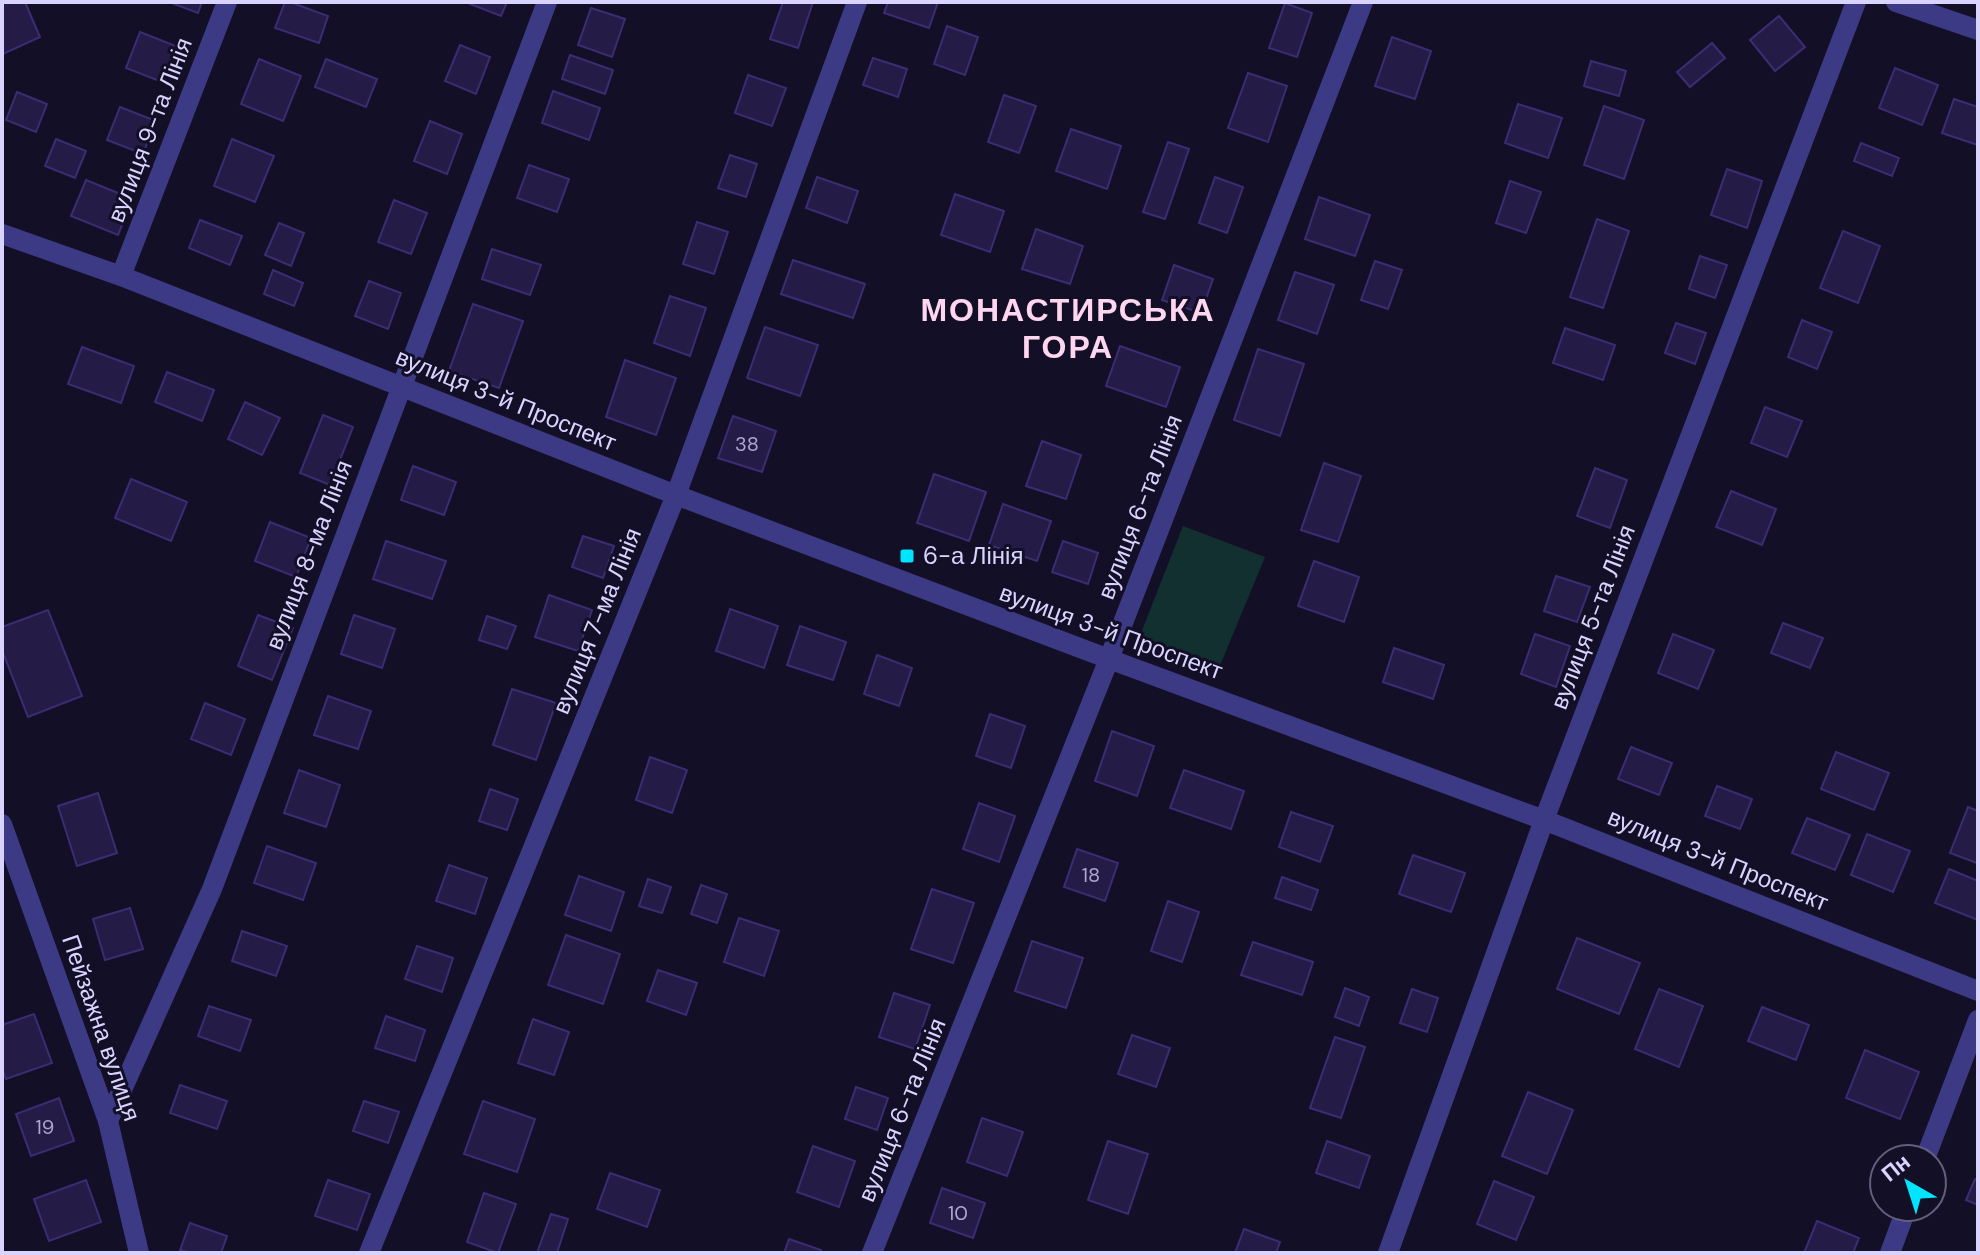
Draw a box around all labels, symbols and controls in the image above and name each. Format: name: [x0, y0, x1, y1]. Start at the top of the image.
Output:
street label: вулиця 9-та Лінія: [100, 33, 199, 227]
district label: МОНАСТИРСЬКА ГОРА: [920, 289, 1216, 368]
street label: вулиця 3-й Проспект: [391, 341, 621, 458]
street label: вулиця 6-та Лінія: [1090, 410, 1189, 604]
house number: 38: [735, 431, 759, 457]
street label: вулиця 8-ма Лінія: [258, 456, 359, 654]
street label: вулиця 5-та Лінія: [1543, 520, 1642, 713]
street label: вулиця 7-ма Лінія: [545, 523, 648, 718]
place label: 6-а Лінія: [923, 540, 1023, 571]
marker: 6-а Лінія: [898, 547, 916, 565]
street label: вулиця 3-й Проспект: [995, 577, 1227, 686]
street label: вулиця 3-й Проспект: [1603, 801, 1833, 918]
house number: 18: [1082, 862, 1100, 888]
street label: Пейзажна вулиця: [55, 930, 148, 1125]
street label: вулиця 6-та Лінія: [851, 1013, 953, 1206]
house number: 19: [36, 1114, 54, 1140]
north arrow: [1868, 1143, 1948, 1223]
text: Пн: [1875, 1147, 1916, 1188]
house number: 10: [948, 1200, 968, 1226]

